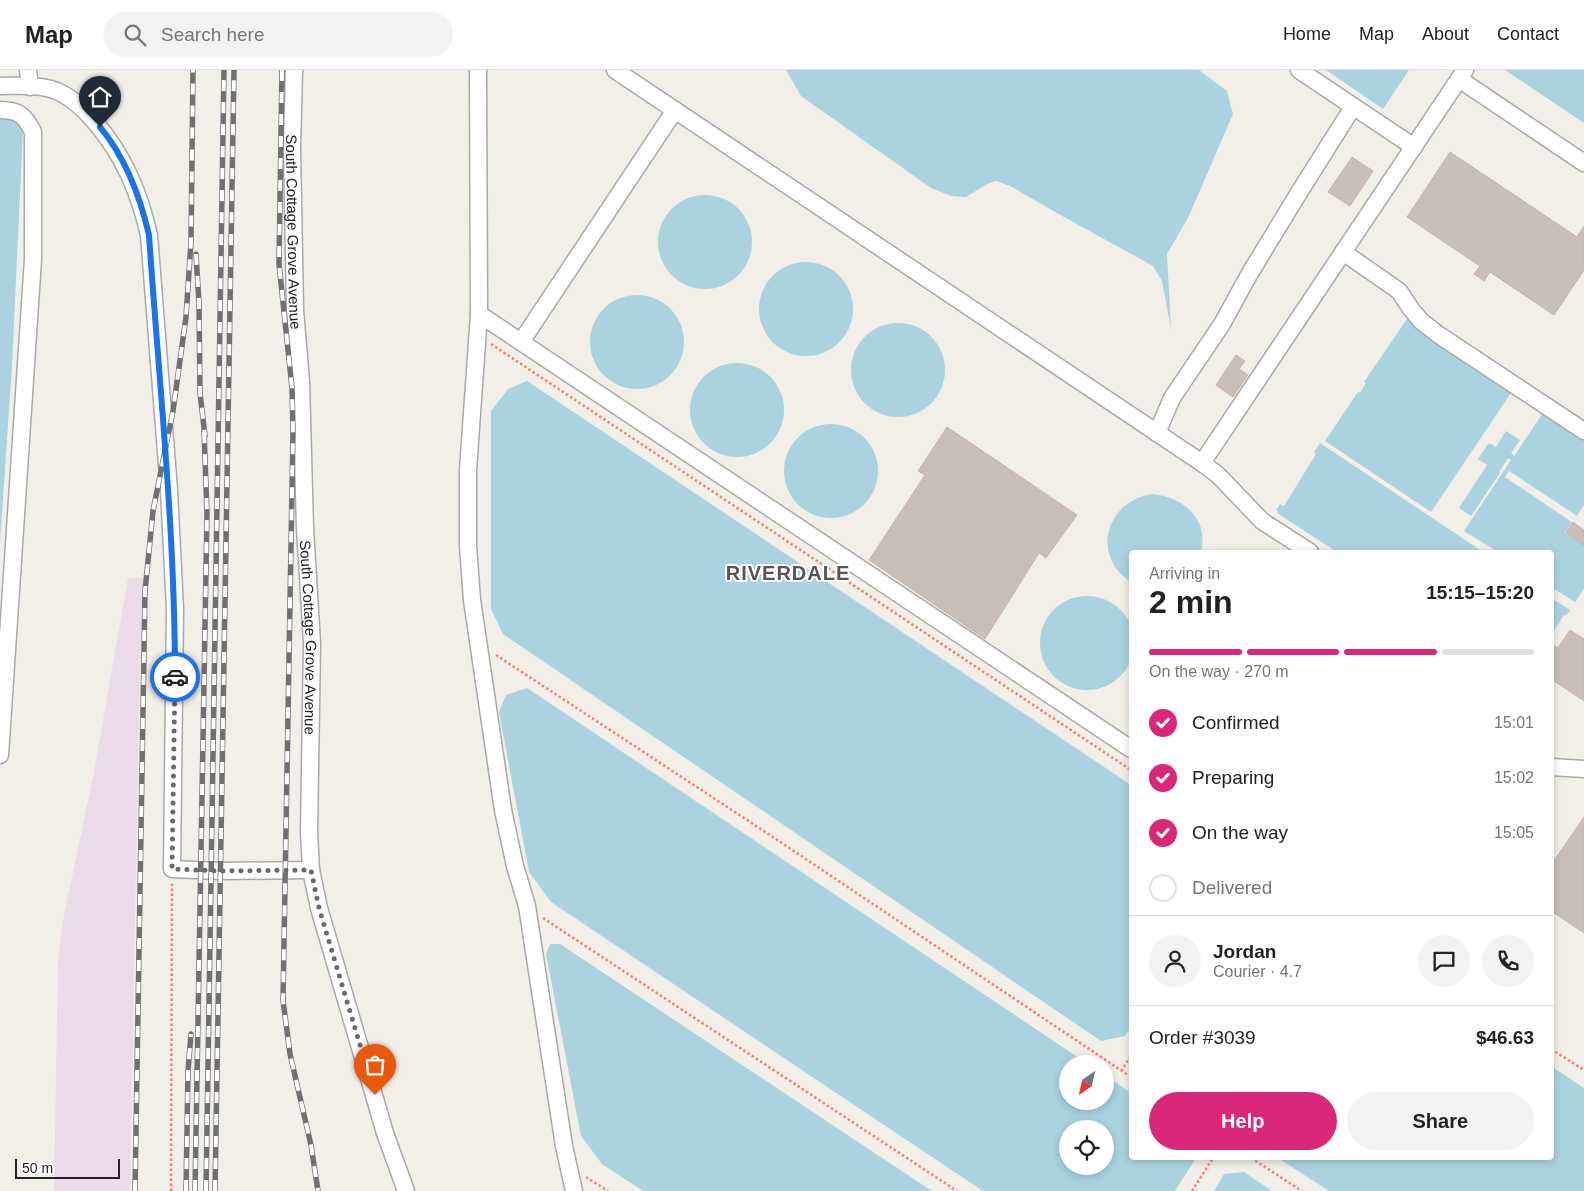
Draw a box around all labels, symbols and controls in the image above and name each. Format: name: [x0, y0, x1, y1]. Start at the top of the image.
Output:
search box: [103, 12, 453, 57]
text: Map: [25, 21, 73, 48]
icon: search: [121, 21, 149, 49]
text: Search here: [161, 24, 265, 45]
text: Home: [1283, 24, 1331, 44]
text: Map: [1359, 24, 1394, 44]
text: About: [1422, 24, 1469, 44]
text: Contact: [1497, 24, 1559, 44]
pin: [79, 76, 121, 127]
icon: home: [86, 83, 114, 111]
street label: South Cottage Grove Avenue: [283, 134, 305, 330]
street label: South Cottage Grove Avenue: [297, 540, 321, 735]
district label: RIVERDALE: [726, 562, 850, 584]
text: Arriving in: [1149, 565, 1220, 582]
text: 15:15–15:20: [1426, 582, 1534, 603]
text: 2 min: [1149, 584, 1233, 620]
courier: [150, 652, 200, 702]
icon: car: [161, 663, 189, 691]
text: On the way · 270 m: [1149, 663, 1289, 680]
icon: check: [1149, 709, 1177, 737]
text: Confirmed: [1192, 712, 1280, 733]
text: 15:01: [1494, 714, 1534, 731]
icon: check: [1149, 764, 1177, 792]
text: Preparing: [1192, 767, 1274, 788]
text: 15:02: [1494, 769, 1534, 786]
icon: check: [1149, 819, 1177, 847]
text: On the way: [1192, 822, 1288, 843]
text: 15:05: [1494, 824, 1534, 841]
text: Delivered: [1192, 877, 1272, 898]
button: person: [1149, 935, 1201, 987]
button: chat: [1418, 935, 1470, 987]
button: phone: [1482, 935, 1534, 987]
text: Jordan: [1213, 941, 1276, 962]
text: Courier · 4.7: [1213, 963, 1302, 980]
text: Order #3039: [1149, 1027, 1256, 1048]
text: $46.63: [1476, 1027, 1534, 1048]
pin: [354, 1044, 396, 1095]
icon: bag: [361, 1051, 389, 1079]
north arrow: [1059, 1055, 1114, 1110]
map controls: [1059, 1055, 1114, 1175]
button: Help: [1149, 1092, 1337, 1150]
button: Share: [1347, 1092, 1534, 1150]
button: locate: [1059, 1120, 1114, 1175]
scale bar: [15, 1156, 120, 1179]
text: 50 m: [22, 1160, 53, 1176]

